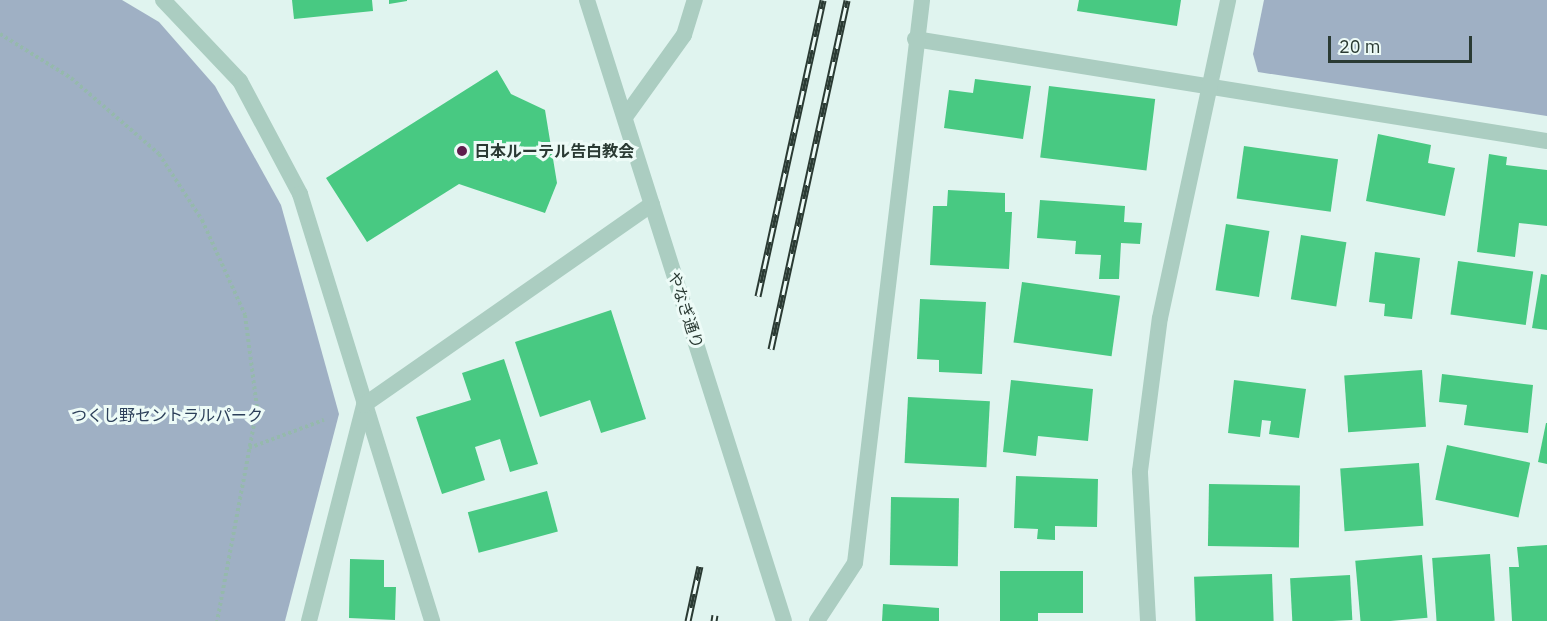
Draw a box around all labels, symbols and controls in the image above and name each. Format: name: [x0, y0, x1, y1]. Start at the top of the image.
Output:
scale bar: [1331, 24, 1475, 62]
text: 20 m: [1339, 35, 1381, 58]
place label: 日本ルーテル告白教会: [474, 141, 634, 161]
marker: 日本ルーテル告白教会: [455, 144, 469, 158]
street label: やなぎ通り: [665, 269, 707, 351]
park label: つくし野セントラルパーク: [71, 405, 263, 425]

